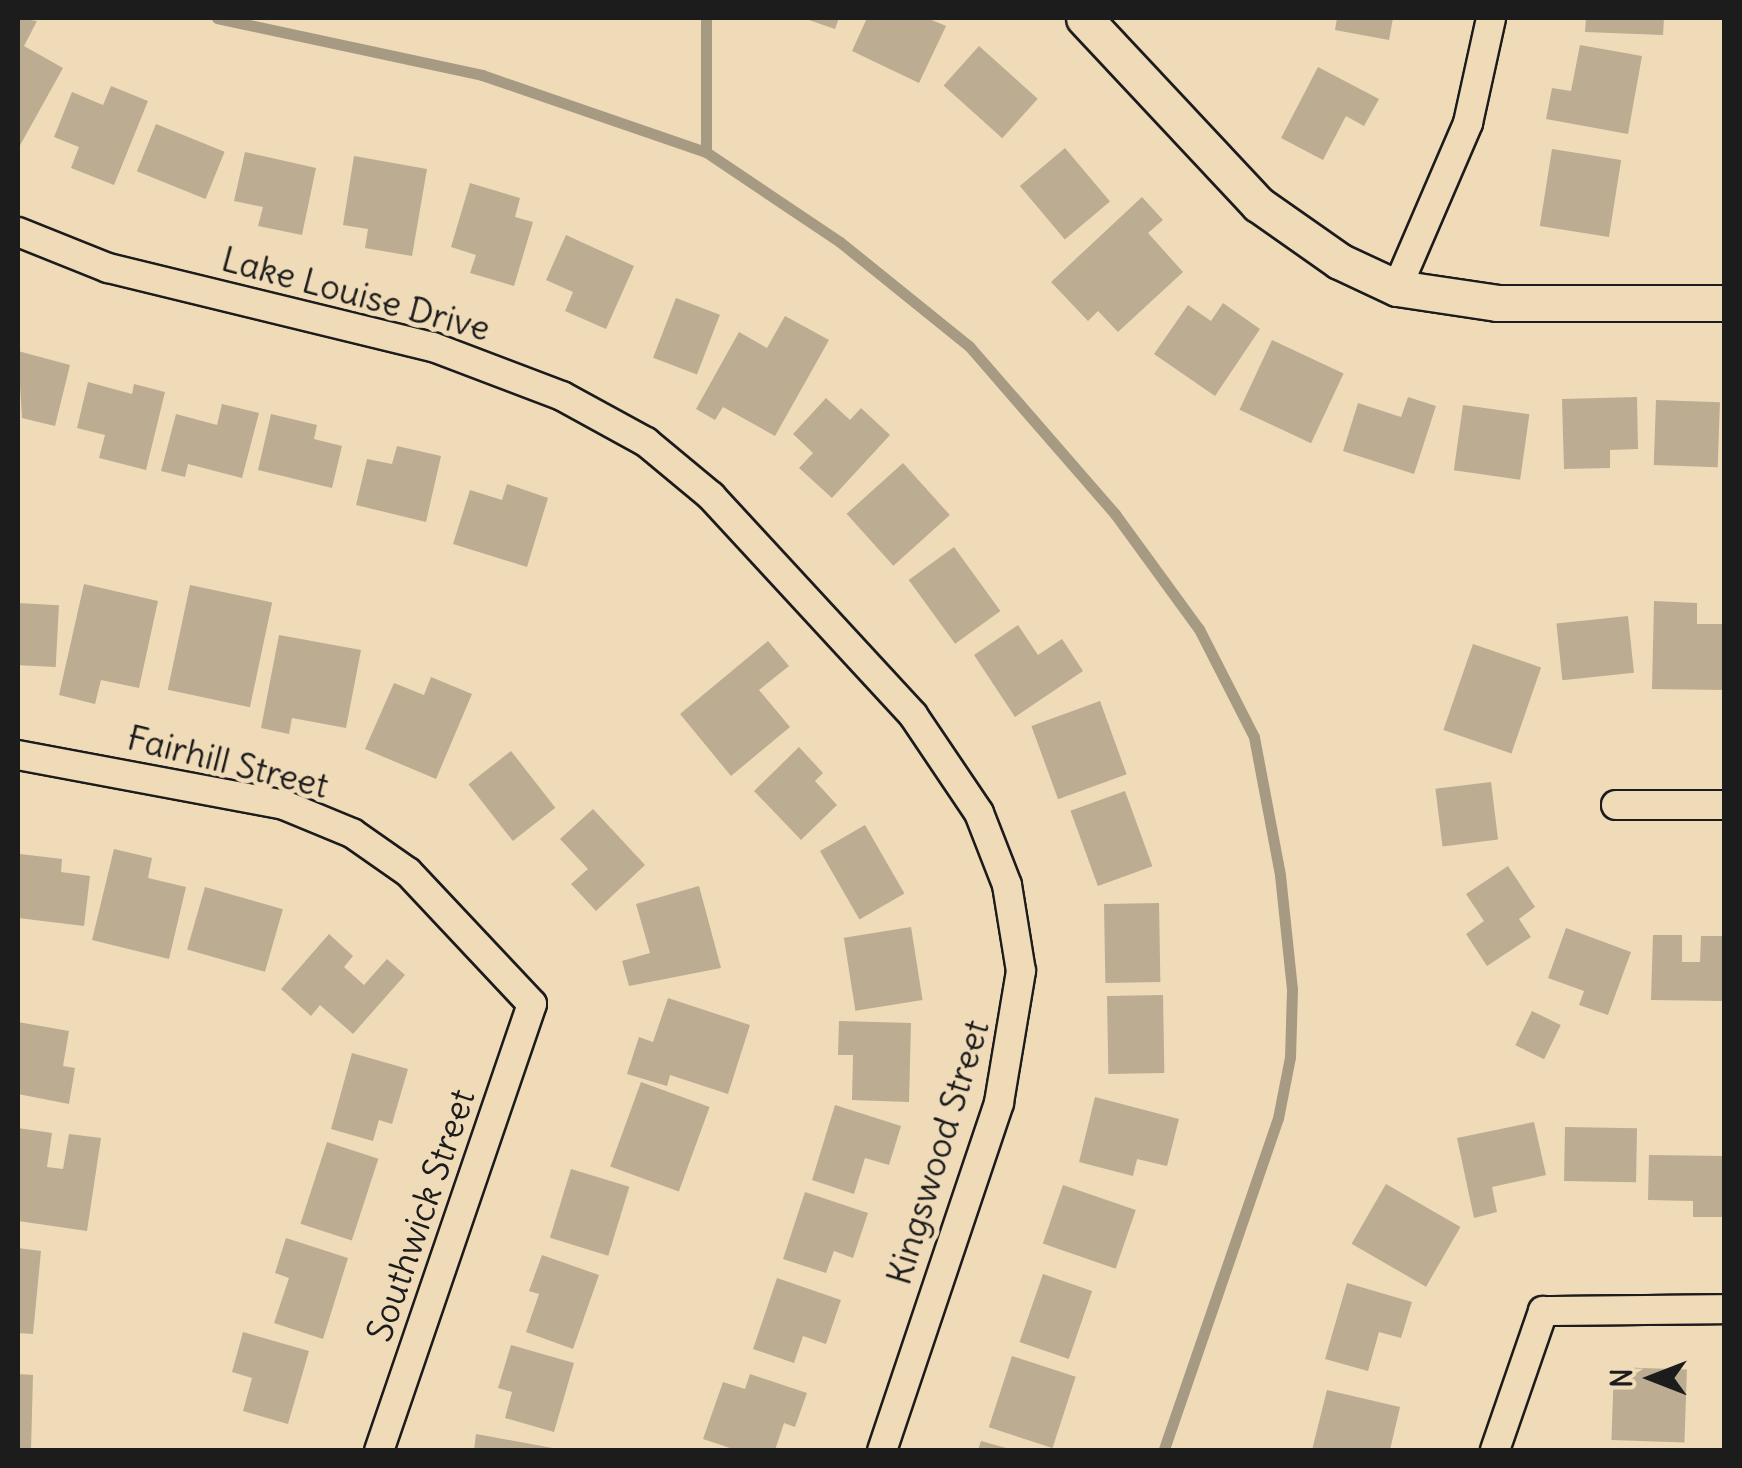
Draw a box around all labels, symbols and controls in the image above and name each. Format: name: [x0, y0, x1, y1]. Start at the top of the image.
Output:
street label: Lake Louise Drive: [217, 237, 495, 349]
street label: Fairhill Street: [123, 716, 333, 806]
street label: Kingswood Street: [877, 1015, 997, 1289]
street label: Southwick Street: [357, 1083, 483, 1347]
north arrow: [1602, 1328, 1702, 1428]
text: N: [1604, 1368, 1640, 1388]

